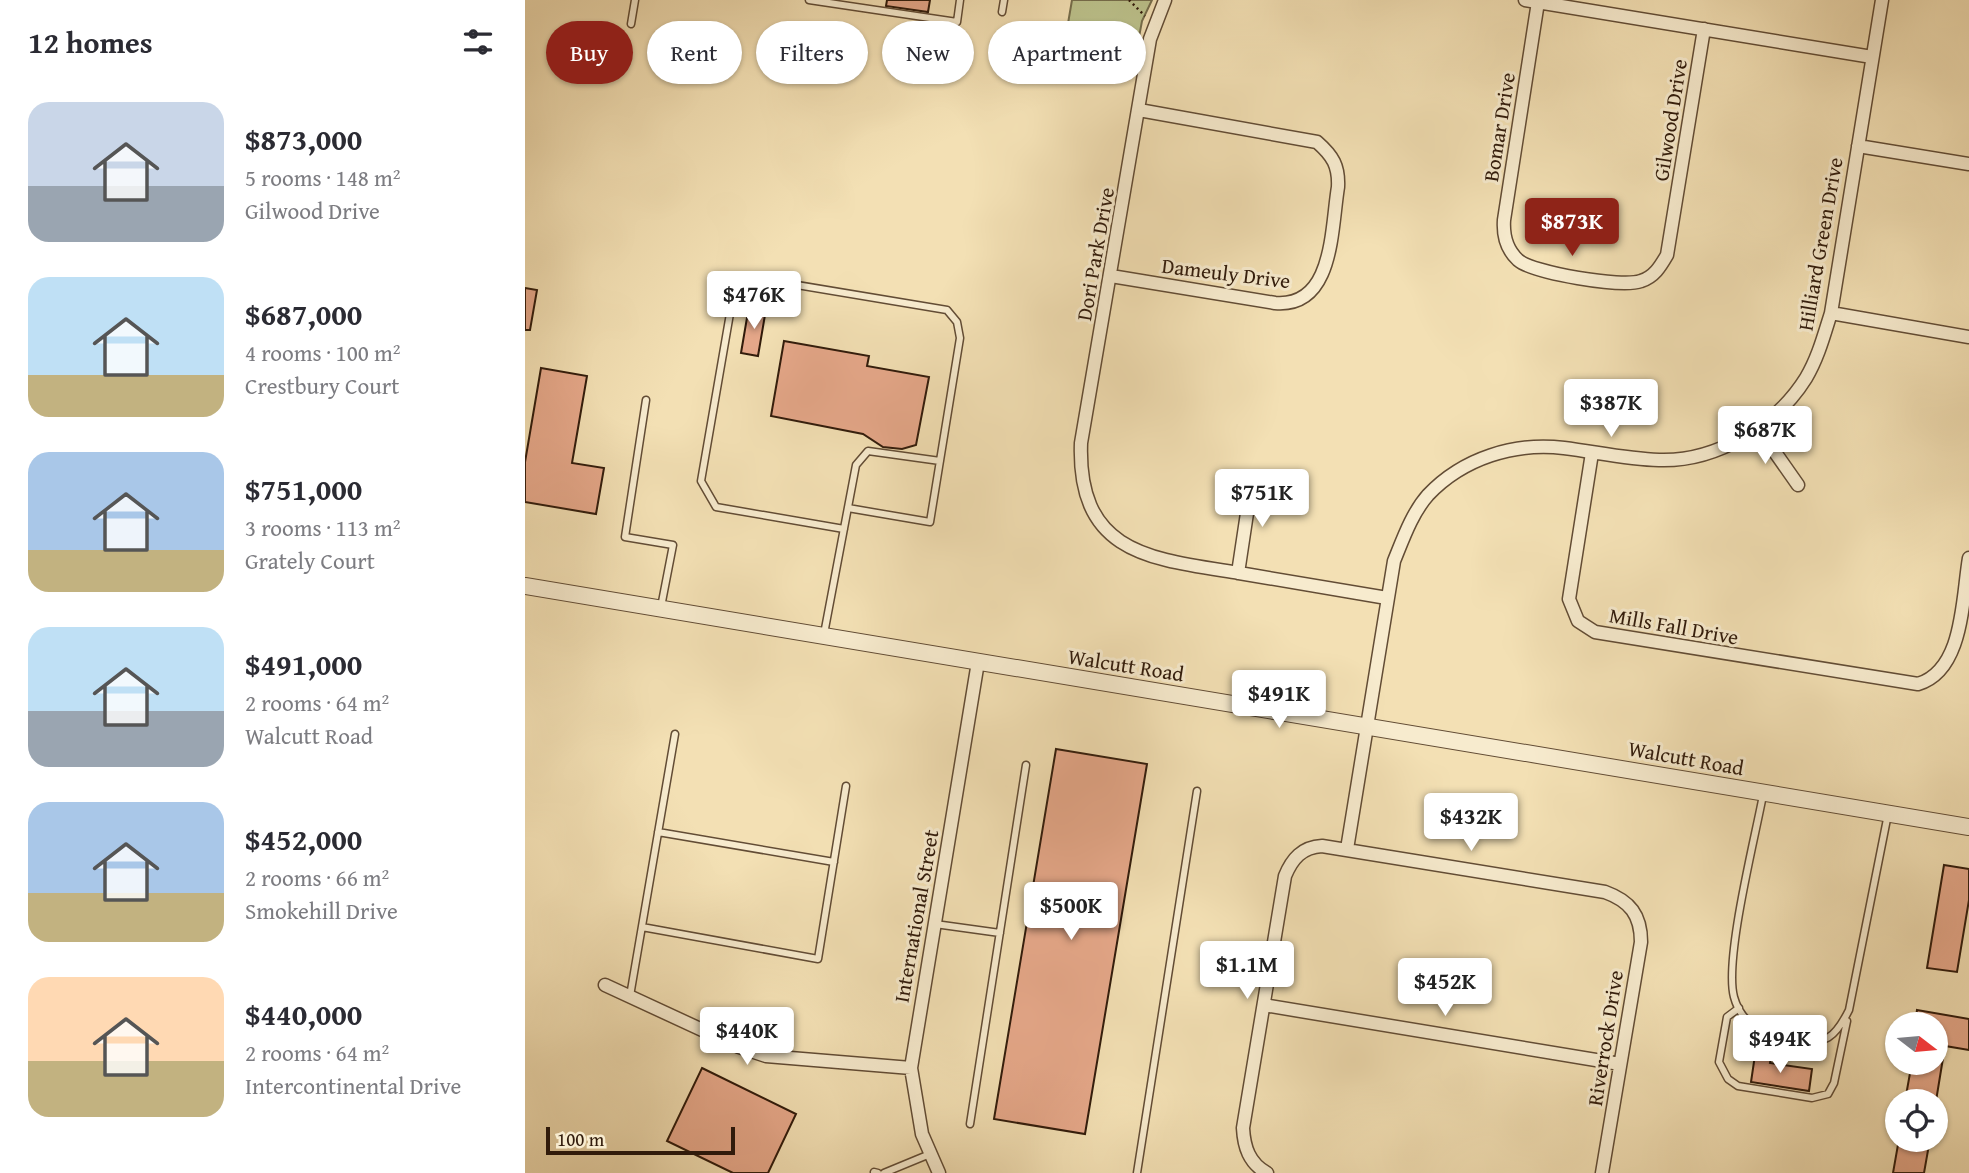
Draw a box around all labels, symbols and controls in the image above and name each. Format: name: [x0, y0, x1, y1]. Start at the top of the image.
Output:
text: 12 homes: [28, 20, 153, 64]
chip: Buy: [546, 21, 633, 84]
chip: Rent: [647, 21, 742, 84]
chip: Filters: [756, 21, 868, 84]
chip: New: [882, 21, 974, 84]
chip: Apartment: [988, 21, 1146, 84]
icon: filters: [459, 23, 497, 61]
street label: Gilwood Drive: [1645, 57, 1695, 183]
street label: Bomar Drive: [1475, 70, 1523, 184]
text: $873,000: [245, 117, 362, 161]
icon: home: [84, 130, 168, 214]
street label: Hilliard Green Drive: [1789, 155, 1851, 333]
text: 5 rooms · 148 m²: [245, 161, 400, 194]
street label: Dori Park Drive: [1068, 185, 1122, 323]
text: Gilwood Drive: [245, 194, 380, 227]
pin: $873K: [1523, 198, 1621, 258]
text: $873K: [1541, 204, 1603, 237]
street label: Dameuly Drive: [1160, 250, 1292, 296]
pin: $476K: [705, 272, 803, 331]
text: $476K: [723, 277, 785, 310]
text: $687,000: [245, 292, 362, 336]
icon: home: [84, 305, 168, 389]
text: 4 rooms · 100 m²: [245, 336, 400, 369]
text: Crestbury Court: [245, 369, 399, 402]
pin: $387K: [1562, 380, 1660, 439]
text: $387K: [1580, 385, 1642, 418]
pin: $687K: [1716, 406, 1814, 466]
text: $687K: [1734, 412, 1796, 445]
text: $751,000: [245, 467, 362, 511]
pin: $751K: [1213, 470, 1311, 529]
text: $751K: [1231, 475, 1293, 508]
icon: home: [84, 480, 168, 564]
text: 3 rooms · 113 m²: [245, 511, 400, 544]
text: Grately Court: [245, 544, 375, 577]
street label: Mills Fall Drive: [1607, 599, 1741, 653]
street label: Walcutt Road: [1066, 641, 1187, 690]
text: $491,000: [245, 642, 362, 686]
icon: home: [84, 655, 168, 739]
pin: $491K: [1230, 670, 1328, 730]
text: $491K: [1248, 676, 1310, 709]
text: 2 rooms · 64 m²: [245, 686, 389, 719]
text: Walcutt Road: [245, 719, 373, 752]
street label: Walcutt Road: [1626, 733, 1747, 784]
pin: $432K: [1422, 794, 1520, 853]
text: $432K: [1440, 799, 1502, 832]
text: $452,000: [245, 817, 362, 861]
street label: International Street: [886, 826, 947, 1005]
icon: home: [84, 830, 168, 914]
text: 2 rooms · 66 m²: [245, 861, 389, 894]
pin: $500K: [1022, 883, 1120, 942]
text: $500K: [1040, 888, 1102, 921]
text: Smokehill Drive: [245, 894, 398, 927]
pin: $1.1M: [1198, 942, 1296, 1001]
text: $1.1M: [1216, 947, 1278, 980]
pin: $452K: [1396, 958, 1494, 1018]
text: $452K: [1414, 964, 1476, 997]
street label: Riverrock Drive: [1579, 968, 1631, 1108]
text: $440,000: [245, 992, 362, 1036]
icon: home: [84, 1005, 168, 1089]
pin: $440K: [698, 1007, 796, 1067]
north arrow: [1885, 1012, 1948, 1074]
map controls: [1885, 1012, 1948, 1152]
text: $440K: [716, 1013, 778, 1046]
pin: $494K: [1731, 1016, 1829, 1075]
text: $494K: [1749, 1021, 1811, 1054]
text: 2 rooms · 64 m²: [245, 1036, 389, 1069]
text: Intercontinental Drive: [245, 1069, 461, 1102]
button: locate: [1885, 1089, 1948, 1152]
scale bar: [546, 1124, 735, 1156]
text: 100 m: [557, 1125, 604, 1153]

